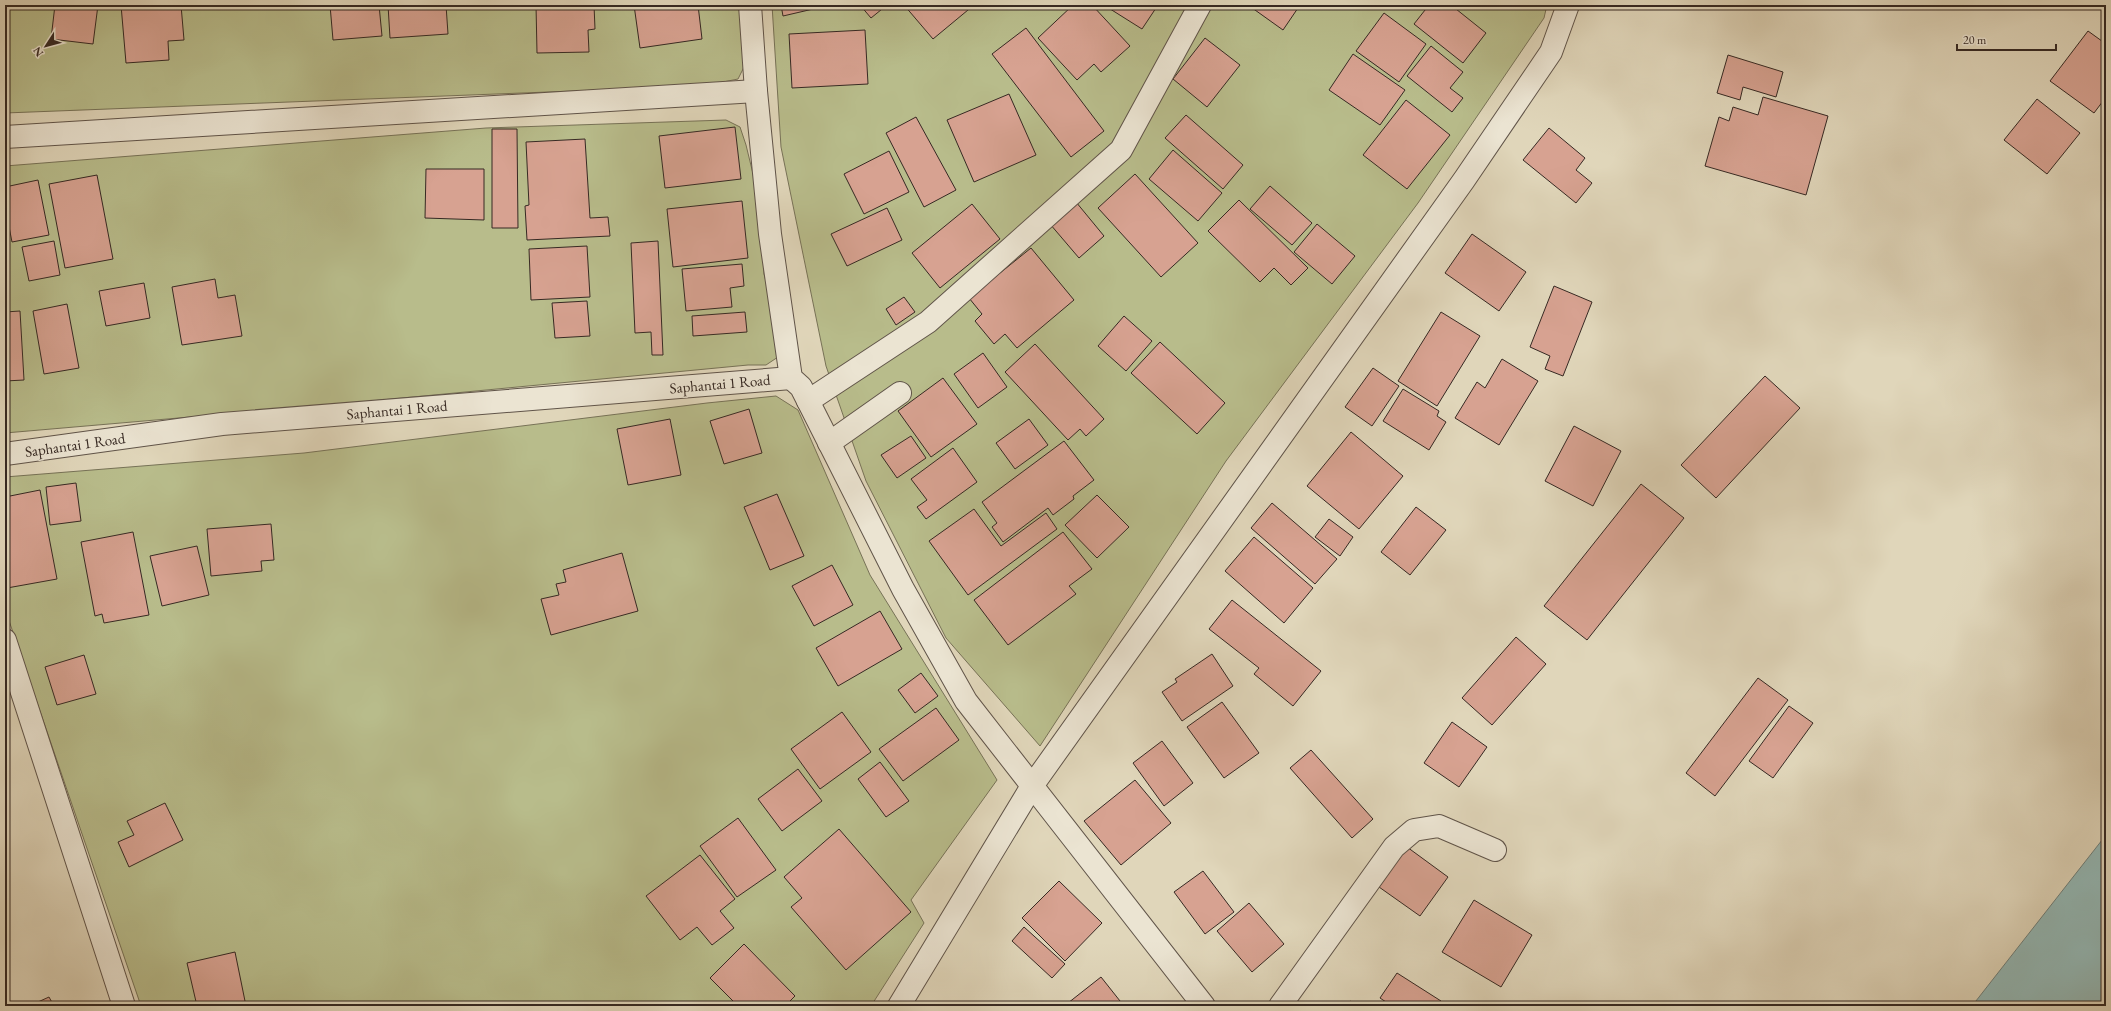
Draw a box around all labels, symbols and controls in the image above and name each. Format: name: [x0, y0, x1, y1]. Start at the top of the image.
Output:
north arrow: [26, 26, 66, 66]
scale bar: [1957, 26, 2056, 52]
text: 20 m: [1963, 32, 1987, 48]
text: N: [30, 44, 46, 60]
street label: Saphantai 1 Road: [669, 370, 772, 397]
street label: Saphantai 1 Road: [346, 396, 449, 423]
street label: Saphantai 1 Road: [24, 428, 127, 461]

